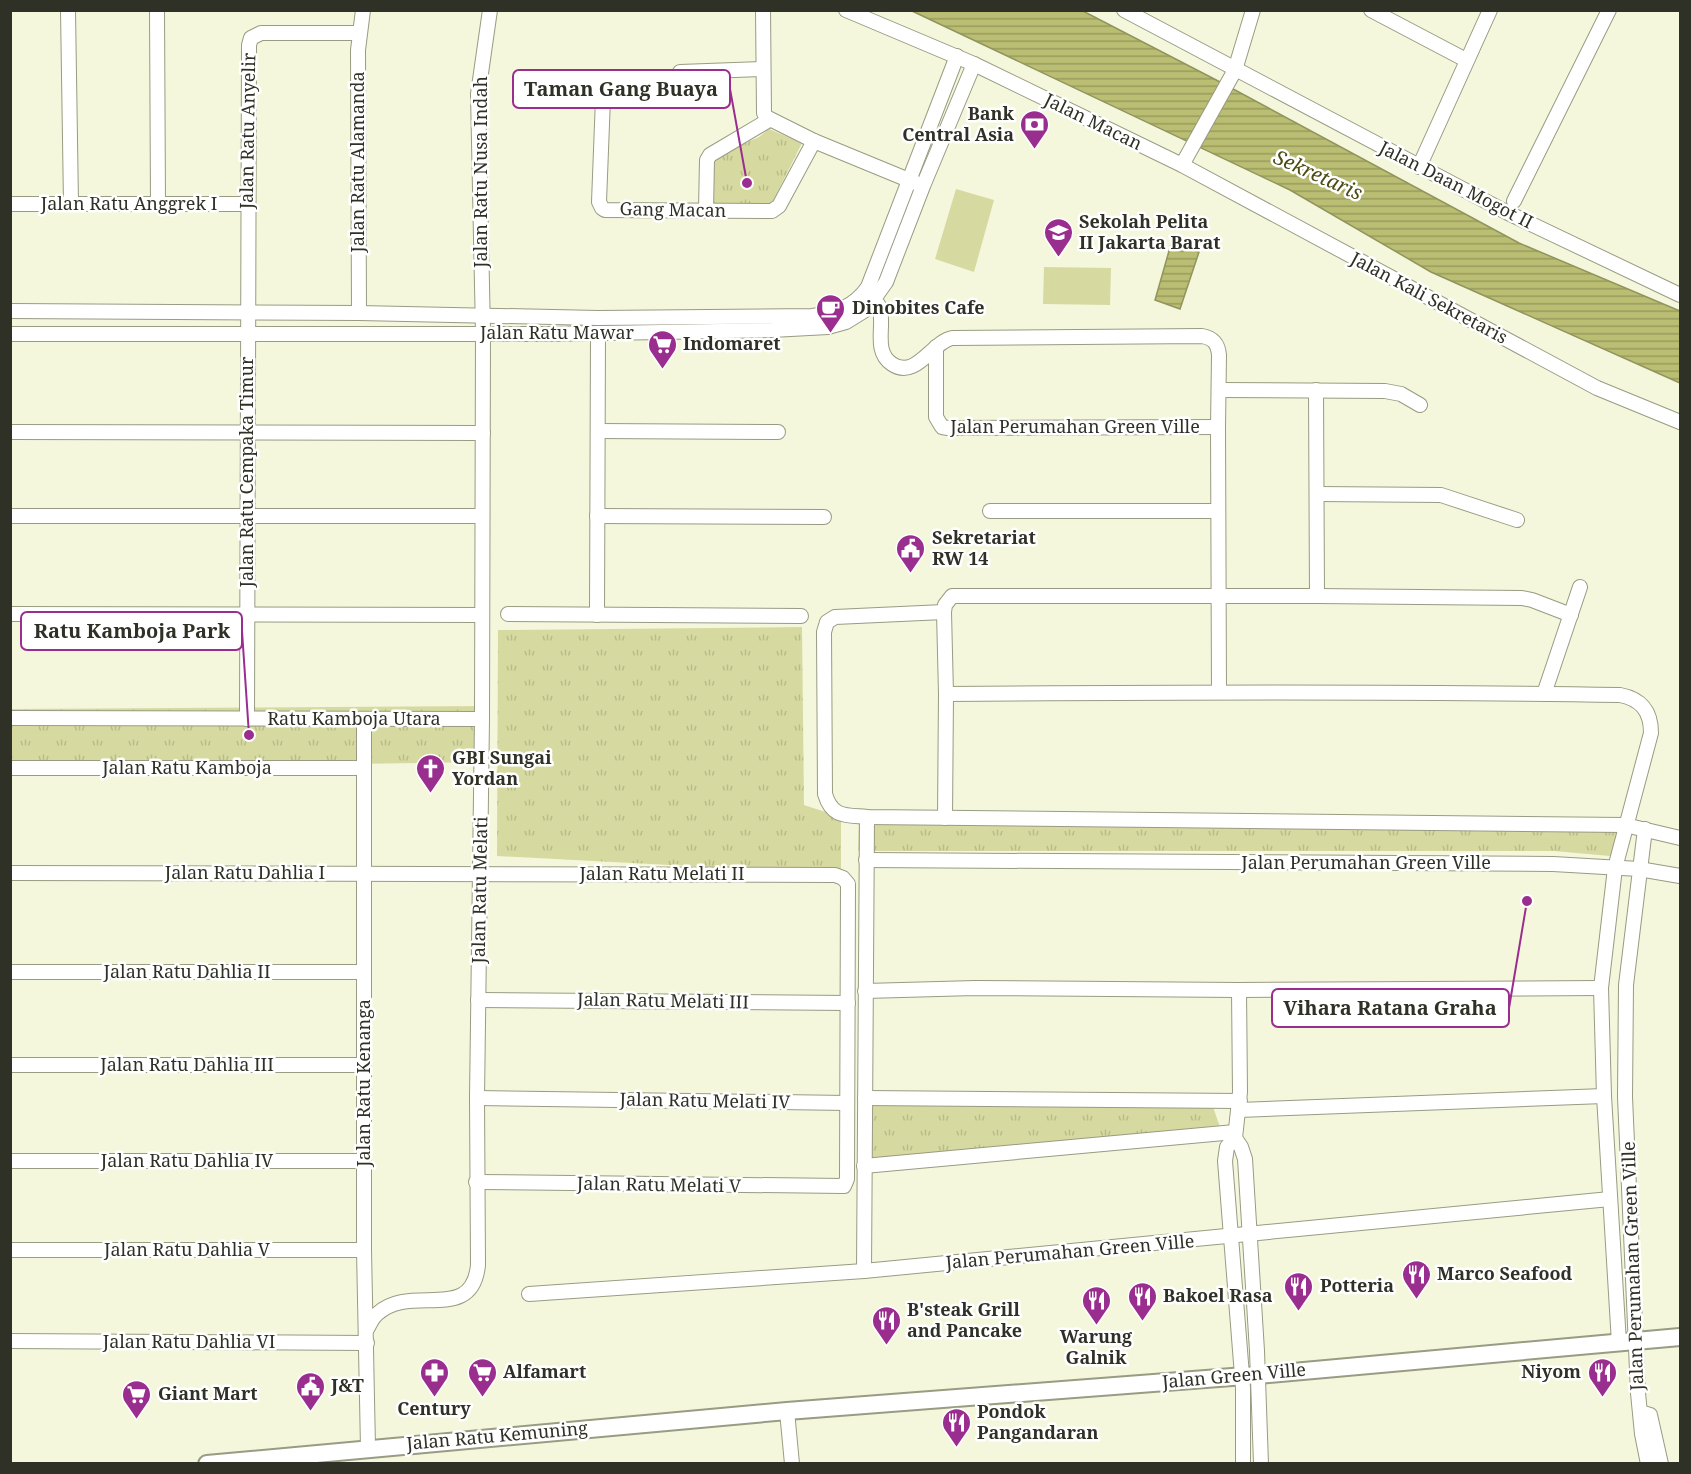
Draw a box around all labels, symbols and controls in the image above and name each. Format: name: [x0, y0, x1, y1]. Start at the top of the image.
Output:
street label: Jalan Ratu Anyelir: [234, 52, 260, 210]
callout: Taman Gang Buaya: [513, 70, 730, 108]
street label: Jalan Ratu Alamanda: [345, 71, 369, 254]
text: Taman Gang Buaya: [524, 75, 718, 102]
street label: Jalan Ratu Nusa Indah: [468, 76, 492, 269]
street label: Jalan Macan: [1040, 87, 1147, 155]
place label: Bank Central Asia: [902, 101, 1015, 146]
bank icon: Bank Central Asia: [1019, 108, 1051, 150]
street label: Jalan Daan Mogot II: [1374, 134, 1538, 233]
water label: Sekretaris: [1269, 143, 1367, 206]
street label: Jalan Ratu Anggrek I: [40, 191, 217, 215]
street label: Gang Macan: [620, 196, 727, 222]
place label: Sekolah Pelita II Jakarta Barat: [1079, 209, 1221, 254]
school or university icon: Sekolah Pelita II Jakarta Barat: [1042, 216, 1074, 258]
street label: Jalan Kali Sekretaris: [1346, 245, 1512, 349]
cafe icon: Dinobites Cafe: [815, 292, 847, 334]
place label: Dinobites Cafe: [852, 295, 985, 319]
street label: Jalan Ratu Mawar: [479, 320, 635, 344]
supermarket icon: Indomaret: [646, 328, 678, 370]
place label: Indomaret: [683, 331, 781, 355]
street label: Jalan Ratu Cempaka Timur: [234, 356, 258, 588]
street label: Jalan Perumahan Green Ville: [949, 414, 1200, 438]
place label: Sekretariat RW 14: [932, 525, 1036, 570]
public building icon: Sekretariat RW 14: [895, 532, 927, 574]
callout: Ratu Kamboja Park: [21, 612, 242, 650]
text: Ratu Kamboja Park: [34, 617, 231, 644]
street label: Ratu Kamboja Utara: [267, 706, 441, 730]
place label: GBI Sungai Yordan: [452, 745, 552, 790]
church icon: GBI Sungai Yordan: [415, 752, 447, 794]
street label: Jalan Ratu Kamboja: [101, 755, 272, 779]
street label: Jalan Ratu Melati: [466, 816, 492, 965]
street label: Jalan Perumahan Green Ville: [1240, 850, 1491, 874]
street label: Jalan Ratu Dahlia I: [164, 860, 325, 884]
street label: Jalan Ratu Melati II: [578, 861, 745, 885]
street label: Jalan Ratu Dahlia II: [103, 959, 270, 983]
street label: Jalan Ratu Melati III: [576, 986, 749, 1013]
callout: Vihara Ratana Graha: [1272, 989, 1509, 1027]
text: Vihara Ratana Graha: [1283, 994, 1497, 1021]
street label: Jalan Ratu Kenanga: [351, 999, 375, 1168]
street label: Jalan Ratu Dahlia III: [99, 1052, 274, 1076]
street label: Jalan Ratu Melati IV: [618, 1086, 791, 1114]
street label: Jalan Perumahan Green Ville: [1616, 1141, 1648, 1392]
street label: Jalan Ratu Dahlia IV: [100, 1148, 274, 1172]
street label: Jalan Ratu Melati V: [576, 1171, 742, 1197]
street label: Jalan Perumahan Green Ville: [944, 1228, 1195, 1274]
street label: Jalan Ratu Dahlia V: [103, 1237, 271, 1261]
restaurant icon: Marco Seafood: [1400, 1258, 1432, 1300]
place label: Marco Seafood: [1437, 1261, 1573, 1285]
restaurant icon: Potteria: [1283, 1270, 1315, 1312]
place label: Potteria: [1320, 1273, 1394, 1297]
restaurant icon: Bakoel Rasa: [1126, 1280, 1158, 1322]
place label: Bakoel Rasa: [1163, 1283, 1273, 1307]
restaurant icon: Warung Galnik: [1080, 1284, 1112, 1326]
place label: B'steak Grill and Pancake: [907, 1297, 1022, 1342]
restaurant icon: B'steak Grill and Pancake: [870, 1304, 902, 1346]
place label: Warung Galnik: [1060, 1324, 1133, 1369]
street label: Jalan Ratu Dahlia VI: [102, 1329, 275, 1353]
pharmacy icon: Century: [418, 1356, 450, 1398]
supermarket icon: Alfamart: [466, 1356, 498, 1398]
restaurant icon: Niyom: [1586, 1356, 1618, 1398]
street label: Jalan Green Ville: [1160, 1357, 1307, 1393]
place label: Alfamart: [503, 1359, 586, 1383]
place label: Niyom: [1521, 1359, 1581, 1383]
public building icon: J&T: [294, 1370, 326, 1412]
place label: J&T: [330, 1373, 364, 1397]
supermarket icon: Giant Mart: [121, 1378, 153, 1420]
place label: Giant Mart: [158, 1381, 258, 1405]
place label: Century: [397, 1396, 471, 1420]
place label: Pondok Pangandaran: [977, 1399, 1099, 1444]
restaurant icon: Pondok Pangandaran: [940, 1406, 972, 1448]
street label: Jalan Ratu Kemuning: [404, 1415, 589, 1455]

